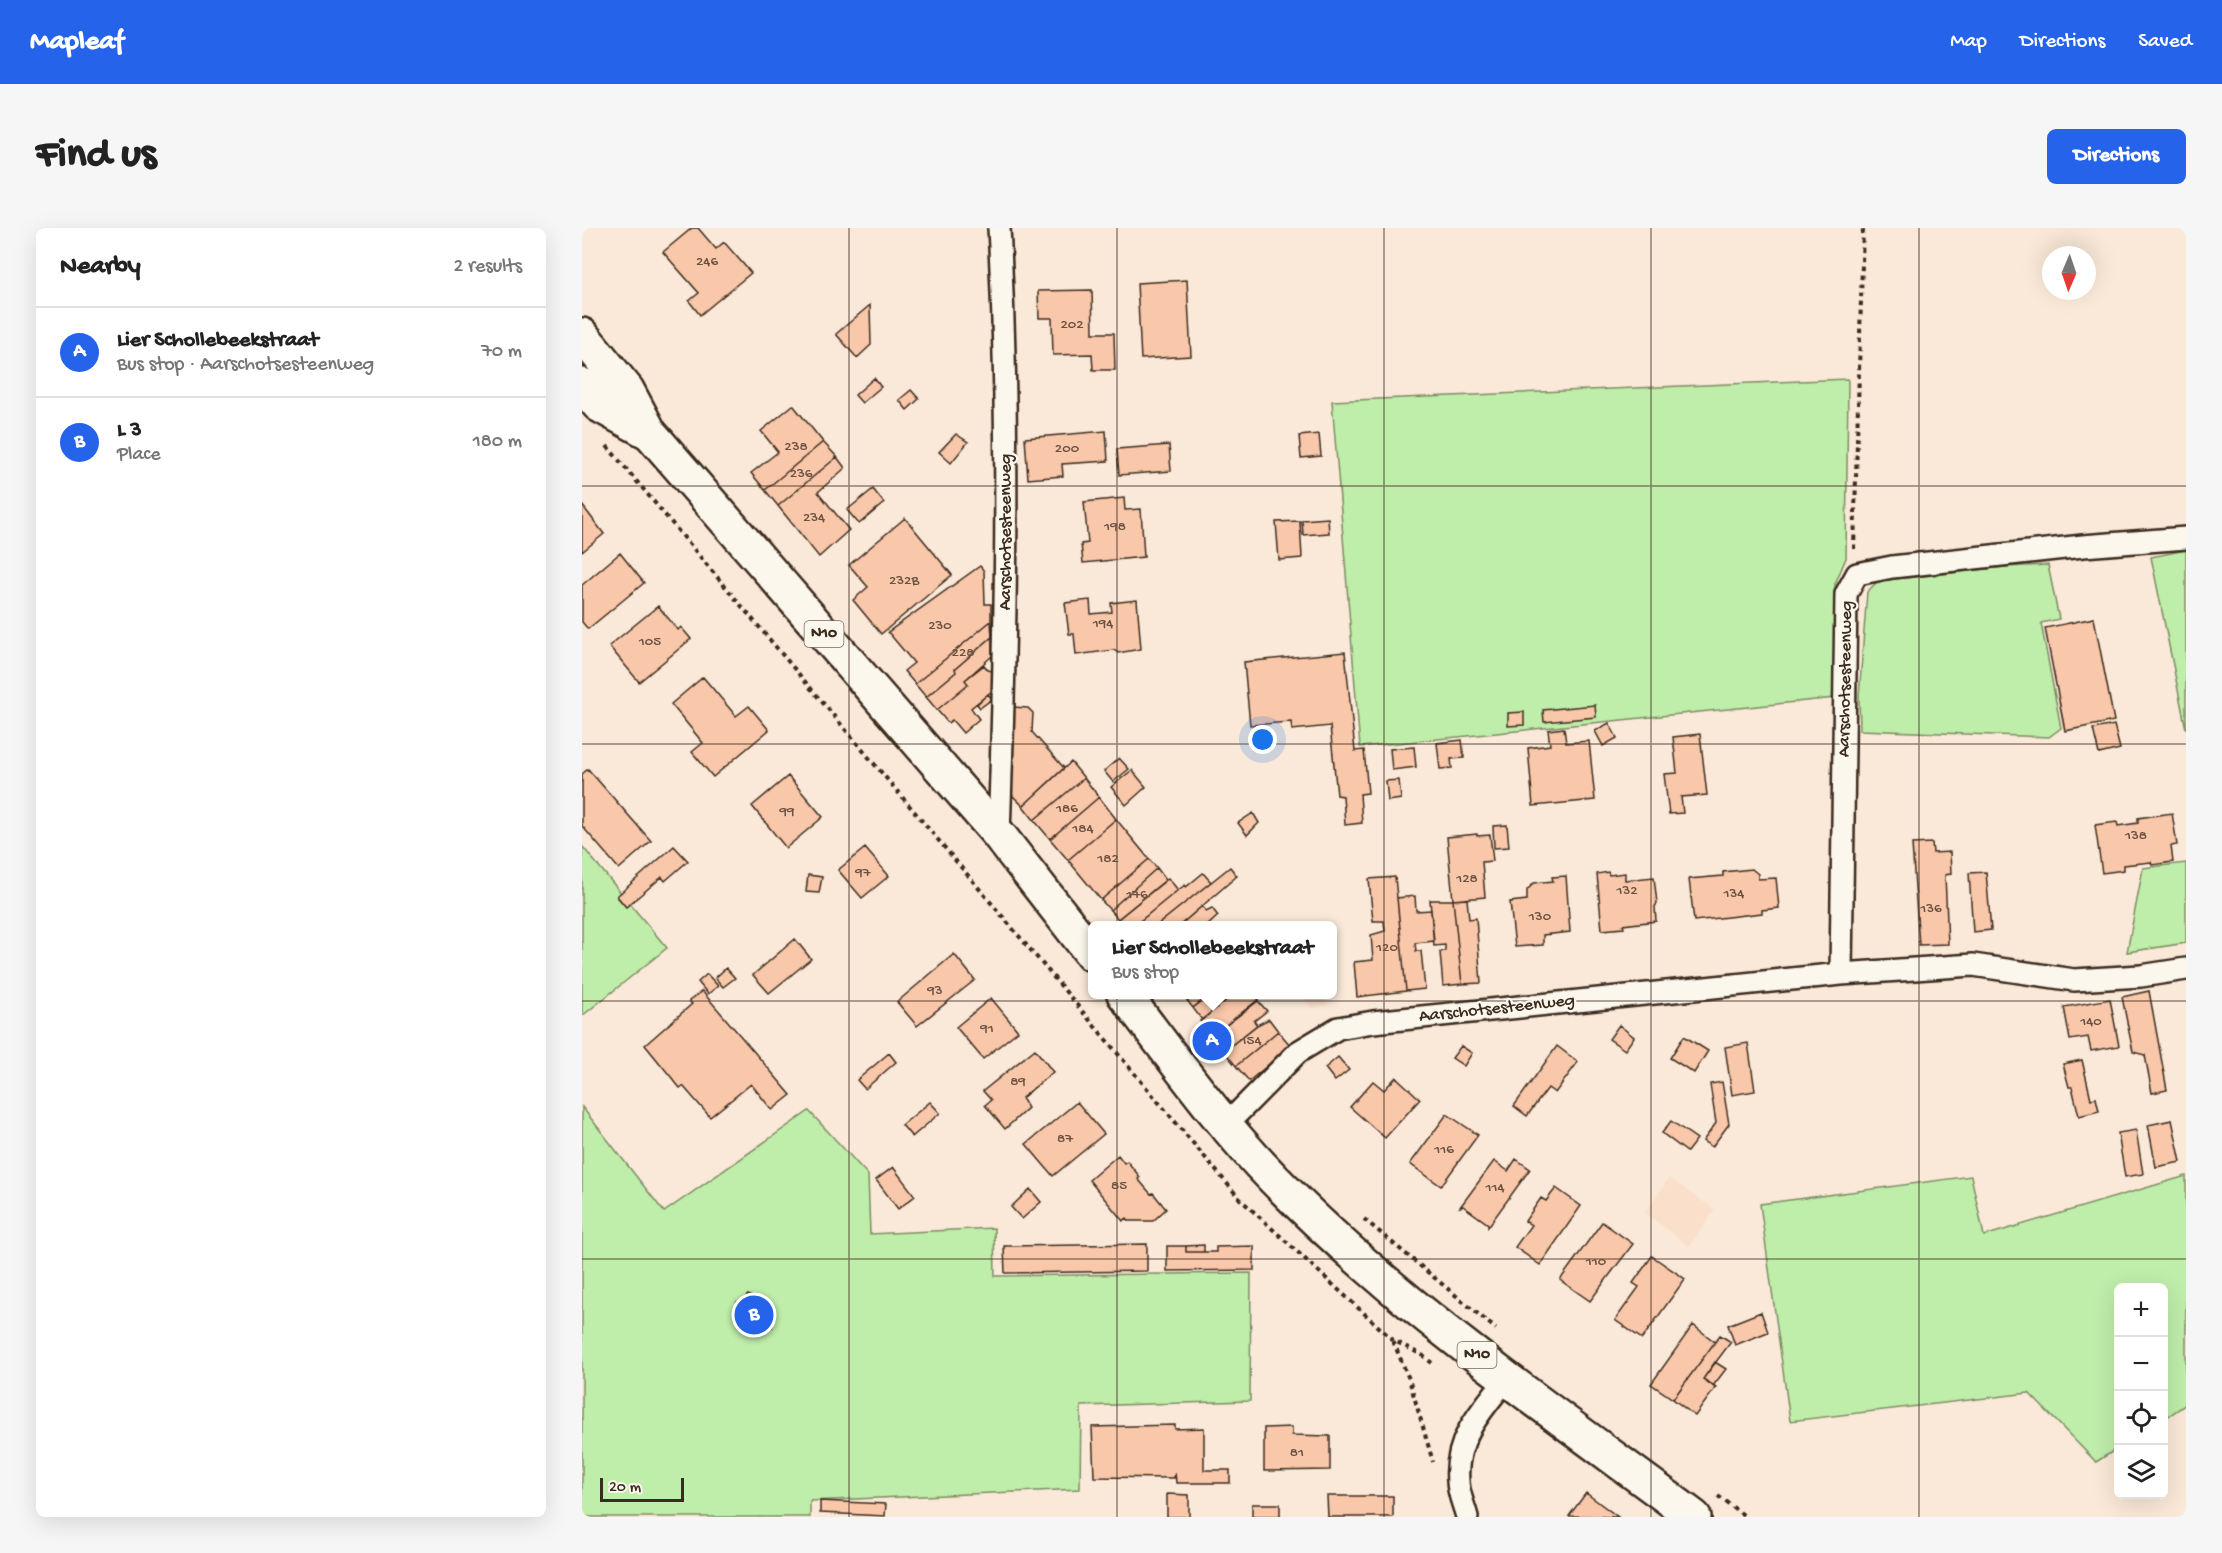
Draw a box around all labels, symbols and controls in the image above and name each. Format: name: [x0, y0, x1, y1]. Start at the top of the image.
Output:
text: Mapleaf: [30, 26, 124, 59]
text: Map: [1950, 30, 1987, 55]
text: Directions: [2020, 30, 2105, 55]
text: Saved: [2138, 30, 2192, 55]
button: Directions: [2047, 129, 2186, 184]
text: Find us: [36, 132, 156, 181]
north arrow: [2042, 246, 2096, 300]
text: Nearby: [60, 252, 141, 283]
house number: 246: [696, 253, 718, 271]
text: 2 results: [453, 256, 522, 279]
house number: 202: [1060, 316, 1084, 334]
text: Lier Schollebeekstraat: [117, 328, 319, 354]
text: A: [74, 341, 85, 364]
text: 70 m: [481, 341, 522, 364]
text: Bus stop · Aarschotsesteenweg: [117, 354, 374, 377]
text: L 3: [117, 418, 142, 444]
text: B: [74, 431, 85, 454]
text: 180 m: [473, 431, 522, 454]
house number: 238: [784, 438, 808, 456]
house number: 200: [1055, 440, 1080, 458]
text: Place: [117, 444, 161, 467]
street label: Aarschotsesteenweg: [996, 454, 1017, 610]
house number: 236: [790, 465, 813, 483]
house number: 234: [803, 509, 825, 527]
house number: 198: [1103, 518, 1126, 536]
house number: 232B: [889, 572, 919, 590]
street label: Aarschotsesteenweg: [1834, 601, 1858, 757]
house number: 194: [1092, 615, 1113, 633]
house number: 230: [928, 617, 952, 635]
road number: N10: [804, 621, 844, 647]
house number: 105: [638, 633, 661, 651]
house number: 228: [952, 644, 974, 662]
your location: [1248, 725, 1277, 754]
house number: 186: [1055, 800, 1078, 818]
house number: 99: [778, 803, 795, 821]
house number: 184: [1071, 820, 1094, 838]
house number: 138: [2124, 827, 2147, 845]
house number: 182: [1096, 850, 1119, 868]
house number: 97: [854, 864, 872, 882]
house number: 128: [1455, 870, 1478, 888]
house number: 132: [1615, 882, 1638, 900]
house number: 134: [1723, 885, 1744, 903]
house number: 176: [1125, 886, 1148, 904]
house number: 136: [1919, 900, 1942, 918]
house number: 130: [1528, 908, 1552, 926]
popup: [1088, 921, 1337, 999]
text: Lier Schollebeekstraat: [1112, 936, 1313, 962]
house number: 120: [1375, 939, 1398, 957]
text: Bus stop: [1112, 962, 1179, 985]
house number: 93: [926, 982, 943, 1000]
street label: Aarschotsesteenweg: [1418, 990, 1576, 1028]
house number: 140: [2079, 1013, 2102, 1031]
pin: A: [1192, 1018, 1232, 1064]
house number: 91: [979, 1020, 994, 1038]
house number: 154: [1239, 1032, 1262, 1050]
house number: 89: [1010, 1073, 1026, 1091]
house number: 87: [1057, 1130, 1074, 1148]
house number: 116: [1433, 1141, 1454, 1159]
house number: 85: [1111, 1177, 1127, 1195]
house number: 114: [1484, 1179, 1505, 1197]
house number: 110: [1585, 1253, 1607, 1271]
map controls: [2114, 1283, 2168, 1499]
button: +: [2114, 1283, 2168, 1337]
pin: B: [734, 1292, 774, 1338]
button: −: [2114, 1337, 2168, 1391]
road number: N10: [1458, 1342, 1496, 1368]
button: locate: [2114, 1391, 2168, 1445]
house number: 81: [1290, 1444, 1304, 1462]
button: layers: [2114, 1445, 2168, 1499]
scale bar: [600, 1475, 684, 1502]
text: 20 m: [609, 1479, 641, 1498]

